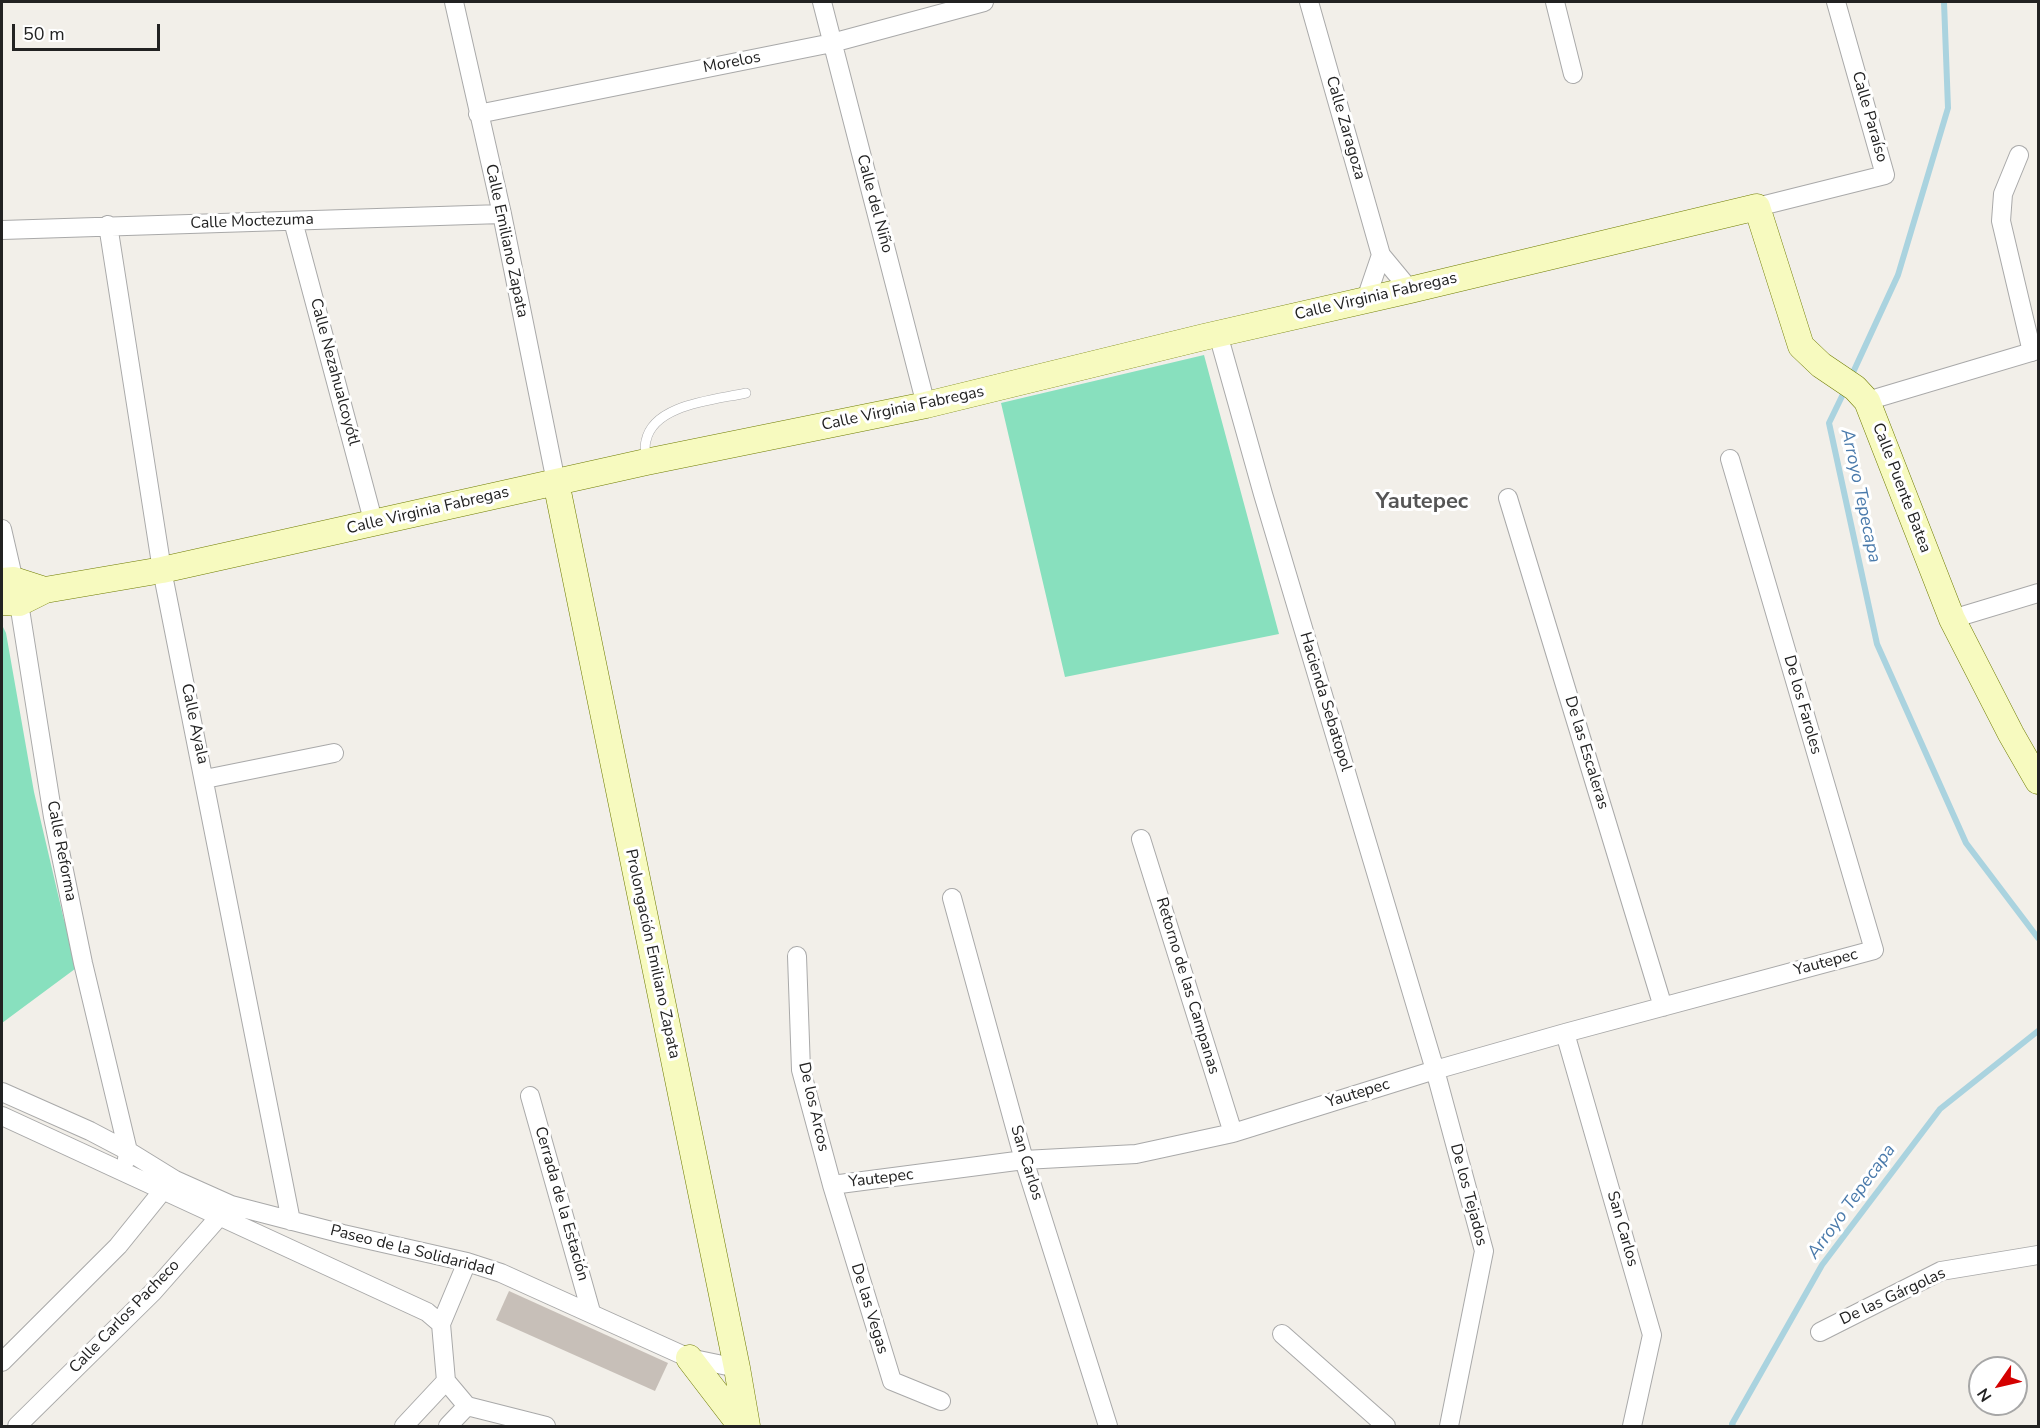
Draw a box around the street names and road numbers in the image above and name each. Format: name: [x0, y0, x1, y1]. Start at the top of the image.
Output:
street label: Morelos: [702, 48, 762, 78]
street label: Calle Paraíso: [1847, 69, 1891, 165]
street label: Calle Zaragoza: [1321, 74, 1369, 182]
street label: Calle del Niño: [852, 153, 896, 255]
street label: Calle Emiliano Zapata: [480, 163, 532, 319]
street label: Calle Moctezuma: [190, 210, 314, 234]
street label: Calle Virginia Fabregas: [1293, 269, 1459, 325]
street label: Calle Nezahualcoyótl: [305, 296, 363, 448]
street label: Calle Virginia Fabregas: [820, 382, 986, 436]
street label: Calle Puente Batea: [1867, 420, 1935, 556]
street label: Calle Virginia Fabregas: [345, 483, 511, 539]
street label: Hacienda Sebatopol: [1295, 630, 1355, 774]
street label: De los Faroles: [1779, 653, 1825, 757]
street label: Calle Ayala: [176, 682, 212, 766]
street label: De las Escaleras: [1560, 694, 1612, 812]
street label: Calle Reforma: [42, 799, 80, 903]
street label: Prolongación Emiliano Zapata: [620, 848, 684, 1060]
street label: Retorno de las Campanas: [1151, 895, 1223, 1077]
street label: Yautepec: [1792, 945, 1860, 981]
street label: De los Arcos: [793, 1061, 833, 1153]
street label: Yautepec: [1324, 1075, 1392, 1113]
street label: San Carlos: [1005, 1123, 1047, 1203]
street label: Cerrada de la Estación: [530, 1125, 592, 1283]
street label: De los Tejados: [1445, 1142, 1491, 1248]
street label: Yautepec: [848, 1166, 914, 1192]
street label: San Carlos: [1602, 1189, 1642, 1269]
street label: Paseo de la Solidaridad: [328, 1221, 496, 1281]
street label: Calle Carlos Pacheco: [66, 1256, 184, 1378]
street label: De las Vegas: [846, 1261, 892, 1357]
street label: De las Gárgolas: [1837, 1264, 1949, 1330]

